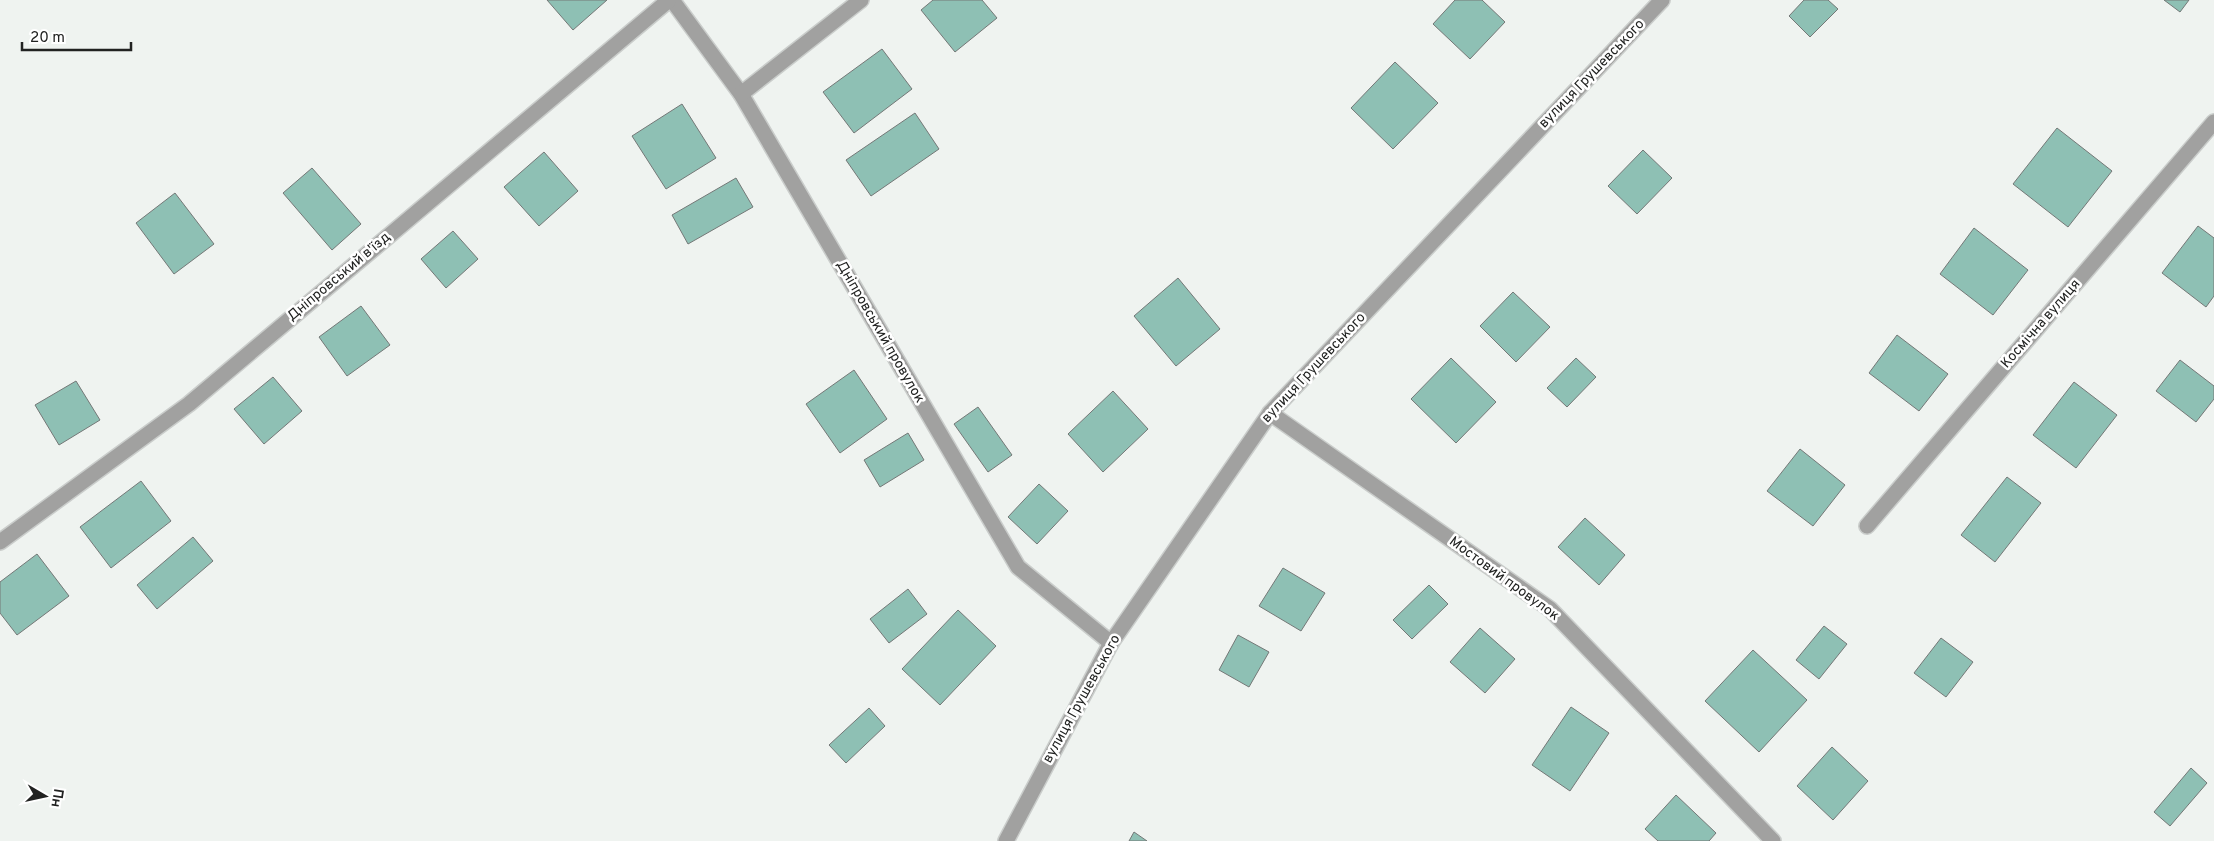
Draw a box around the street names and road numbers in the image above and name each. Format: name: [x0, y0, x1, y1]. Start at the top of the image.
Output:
street label: вулиця Грушевського: [1536, 16, 1648, 132]
street label: Дніпровський в'їзд: [284, 229, 394, 325]
street label: Дніпровський провулок: [832, 258, 928, 406]
street label: Космічна вулиця: [1998, 276, 2084, 372]
street label: вулиця Грушевського: [1259, 309, 1370, 427]
street label: Мостовий провулок: [1446, 533, 1562, 625]
street label: вулиця Грушевського: [1040, 632, 1125, 766]

